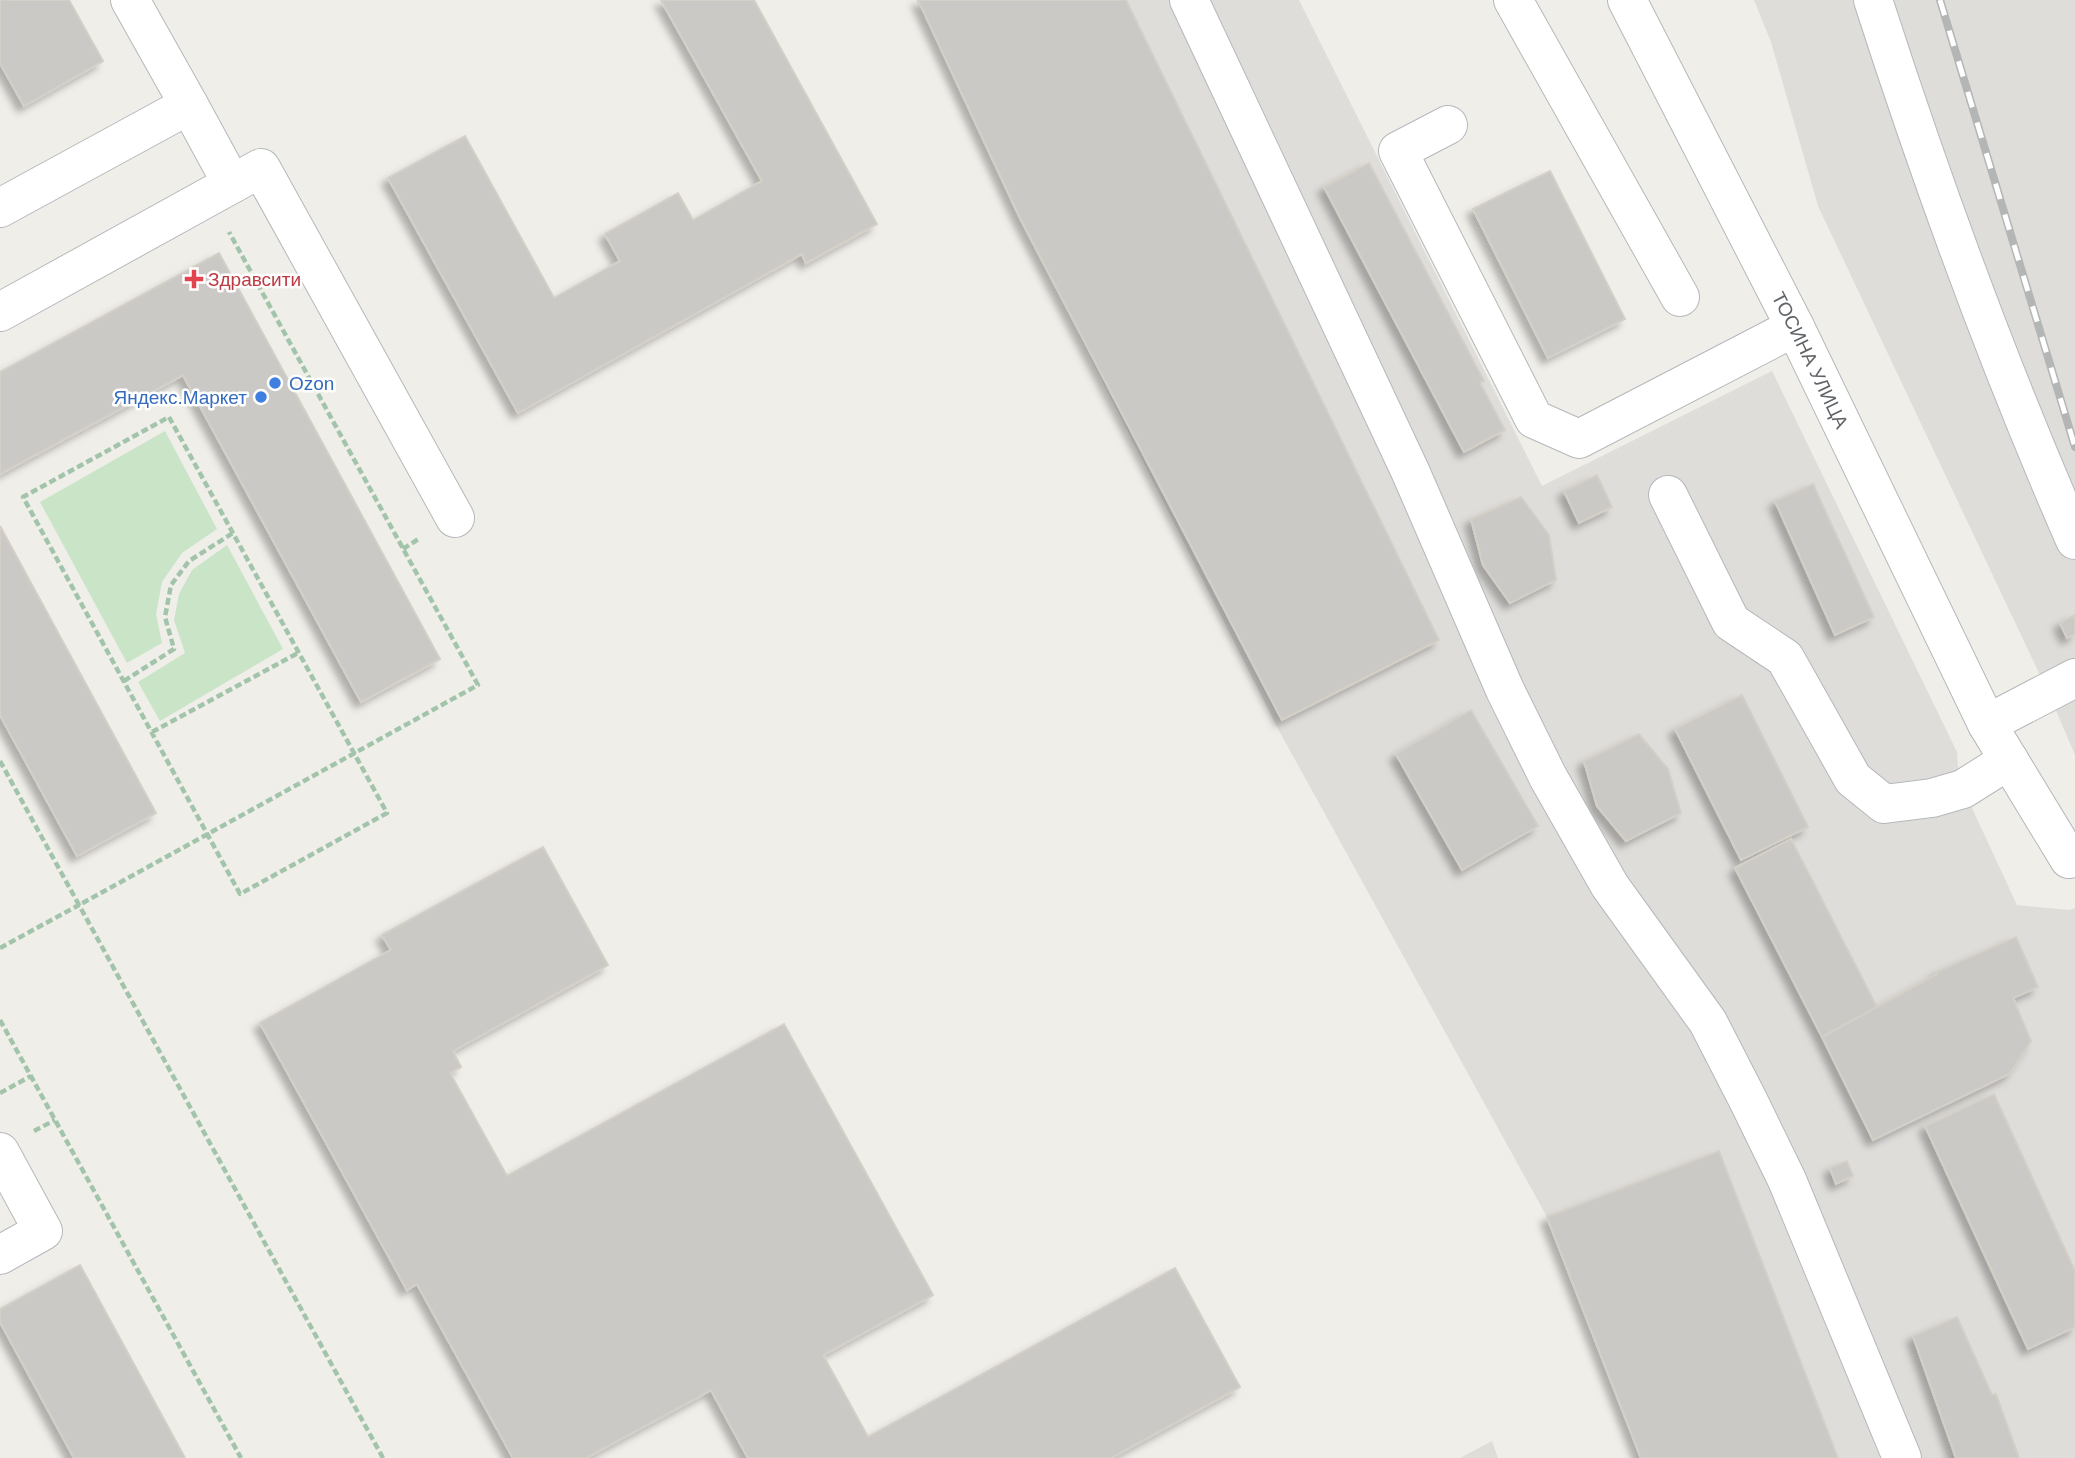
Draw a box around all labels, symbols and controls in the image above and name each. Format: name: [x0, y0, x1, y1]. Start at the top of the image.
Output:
place label: Здравсити: [208, 269, 301, 290]
marker: Здравсити: [186, 271, 202, 287]
street label: ТОСИНА УЛИЦА: [1768, 288, 1853, 432]
place label: Ozon: [289, 373, 334, 394]
marker: Ozon: [267, 375, 283, 391]
place label: Яндекс.Маркет: [113, 387, 247, 408]
marker: Яндекс.Маркет: [253, 389, 269, 405]

